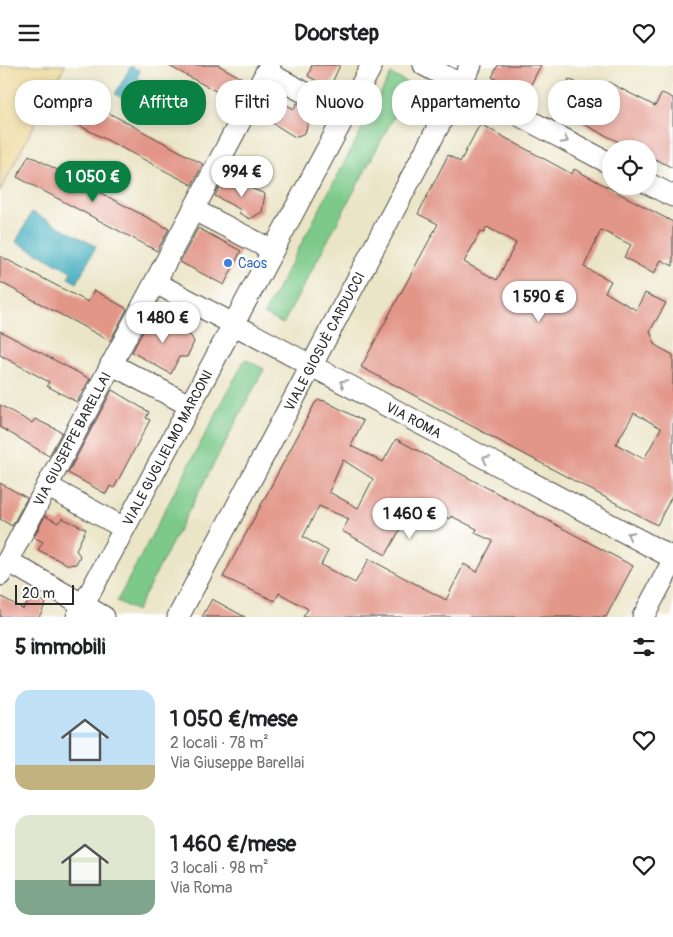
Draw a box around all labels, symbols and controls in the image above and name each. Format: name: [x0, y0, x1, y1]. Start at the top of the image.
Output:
icon: menu: [15, 19, 43, 47]
text: Doorstep: [294, 19, 379, 47]
icon: heart: [630, 19, 658, 47]
chip: Compra: [15, 80, 111, 125]
chip: Affitta: [121, 80, 206, 125]
chip: Filtri: [216, 80, 287, 125]
chip: Nuovo: [297, 80, 382, 125]
chip: Appartamento: [392, 80, 538, 125]
chip: Casa: [548, 80, 620, 125]
one-way arrow: [560, 134, 569, 144]
map controls: [602, 140, 657, 195]
button: locate: [602, 140, 657, 195]
pin: 994 €: [207, 155, 277, 198]
pin: 1 050 €: [47, 161, 139, 203]
text: 994 €: [222, 162, 262, 182]
text: 1 050 €: [66, 167, 120, 187]
place label: Caos: [238, 255, 268, 272]
marker: Caos: [222, 257, 234, 269]
street label: VIALE GIOSUÈ CARDUCCI: [281, 269, 369, 414]
pin: 1 590 €: [493, 281, 585, 323]
text: 1 590 €: [513, 287, 565, 307]
pin: 1 480 €: [117, 301, 209, 344]
text: 1 480 €: [137, 308, 189, 328]
street label: VIALE GUGLIELMO MARCONI: [119, 367, 217, 529]
street label: VIA GIUSEPPE BARELLAI: [30, 369, 115, 509]
one-way arrow: [339, 379, 348, 389]
street label: VIA ROMA: [383, 399, 444, 442]
one-way arrow: [483, 455, 492, 465]
pin: 1 460 €: [364, 497, 456, 540]
text: 1 460 €: [383, 504, 437, 524]
one-way arrow: [626, 531, 635, 541]
scale bar: [15, 582, 74, 605]
text: 20 m: [22, 585, 55, 602]
icon: filters: [630, 633, 658, 661]
text: 5 immobili: [15, 634, 106, 661]
text: 1 050 €/mese: [170, 706, 298, 733]
icon: home: [55, 710, 115, 770]
icon: heart: [630, 726, 658, 754]
text: 2 locali · 78 m²: [170, 733, 269, 753]
text: Via Giuseppe Barellai: [170, 753, 304, 773]
text: 1 460 €/mese: [170, 831, 296, 858]
icon: home: [55, 835, 115, 895]
icon: heart: [630, 851, 658, 879]
text: 3 locali · 98 m²: [170, 858, 269, 878]
text: Via Roma: [170, 878, 232, 898]

